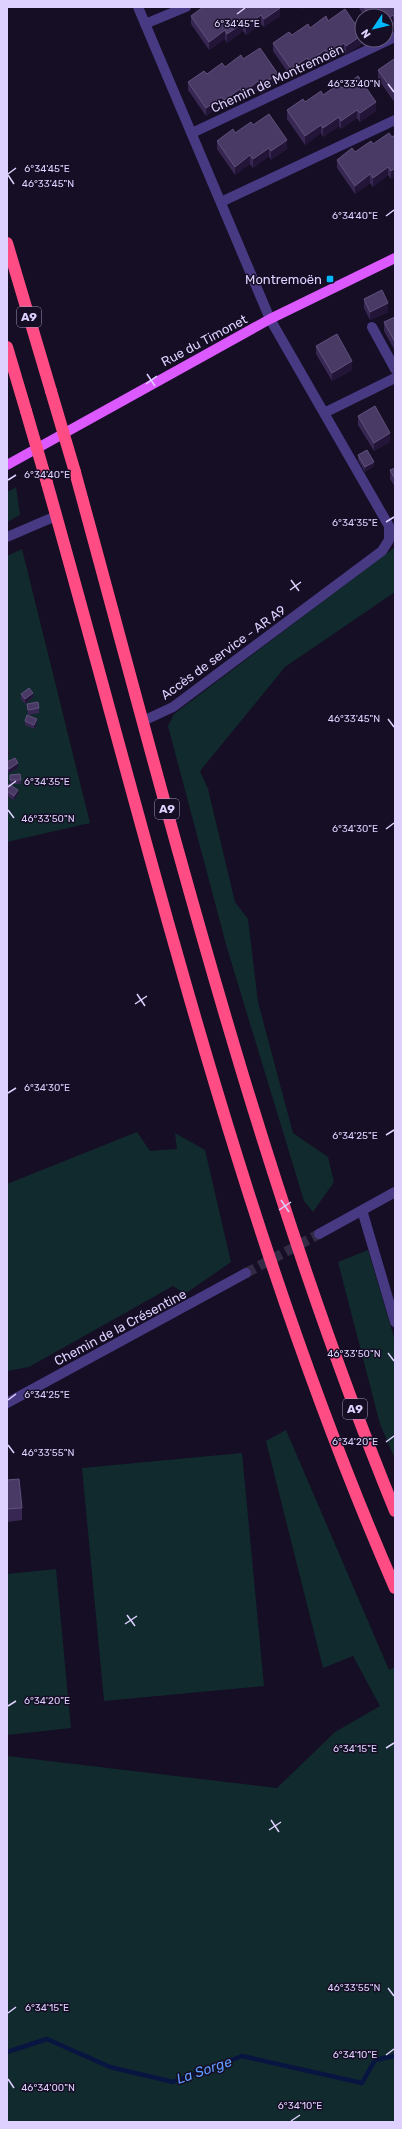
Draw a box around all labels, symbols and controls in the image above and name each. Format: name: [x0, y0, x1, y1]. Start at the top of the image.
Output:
north arrow: [354, 8, 394, 48]
text: 6°34'45"E: [214, 18, 260, 30]
text: N: [359, 26, 374, 40]
street label: Chemin de Montremoën: [208, 41, 346, 116]
text: 46°33'40"N: [327, 78, 381, 90]
text: 6°34'45"E: [24, 163, 70, 175]
text: 46°33'45"N: [22, 178, 74, 190]
text: 6°34'40"E: [332, 210, 378, 222]
place label: Montremoën: [245, 272, 322, 287]
marker: Montremoën: [325, 274, 335, 284]
road number: A9: [17, 307, 41, 327]
street label: Rue du Timonet: [159, 311, 250, 369]
text: 6°34'40"E: [24, 469, 70, 481]
text: 6°34'35"E: [332, 517, 378, 529]
street label: Accès de service - AR A9: [158, 602, 289, 703]
text: 46°33'45"N: [328, 713, 380, 725]
text: 6°34'35"E: [24, 776, 70, 788]
road number: A9: [155, 799, 179, 819]
text: 46°33'50"N: [21, 813, 75, 825]
text: 6°34'30"E: [332, 823, 378, 835]
text: 6°34'30"E: [24, 1082, 70, 1094]
text: 6°34'25"E: [332, 1130, 378, 1142]
street label: Chemin de la Crésentine: [52, 1286, 189, 1369]
text: 46°33'50"N: [327, 1348, 381, 1360]
text: 6°34'25"E: [24, 1389, 70, 1401]
road number: A9: [343, 1399, 367, 1419]
text: 6°34'20"E: [332, 1436, 378, 1448]
text: 46°33'55"N: [22, 1447, 74, 1459]
text: 6°34'20"E: [24, 1695, 70, 1707]
text: 6°34'15"E: [333, 1743, 377, 1755]
text: 46°33'55"N: [328, 1982, 380, 1994]
text: 6°34'15"E: [25, 2002, 69, 2014]
text: 6°34'10"E: [333, 2049, 377, 2061]
water label: La Sorge: [174, 2053, 234, 2088]
text: 46°34'00"N: [21, 2082, 75, 2094]
text: 6°34'10"E: [278, 2100, 322, 2112]

